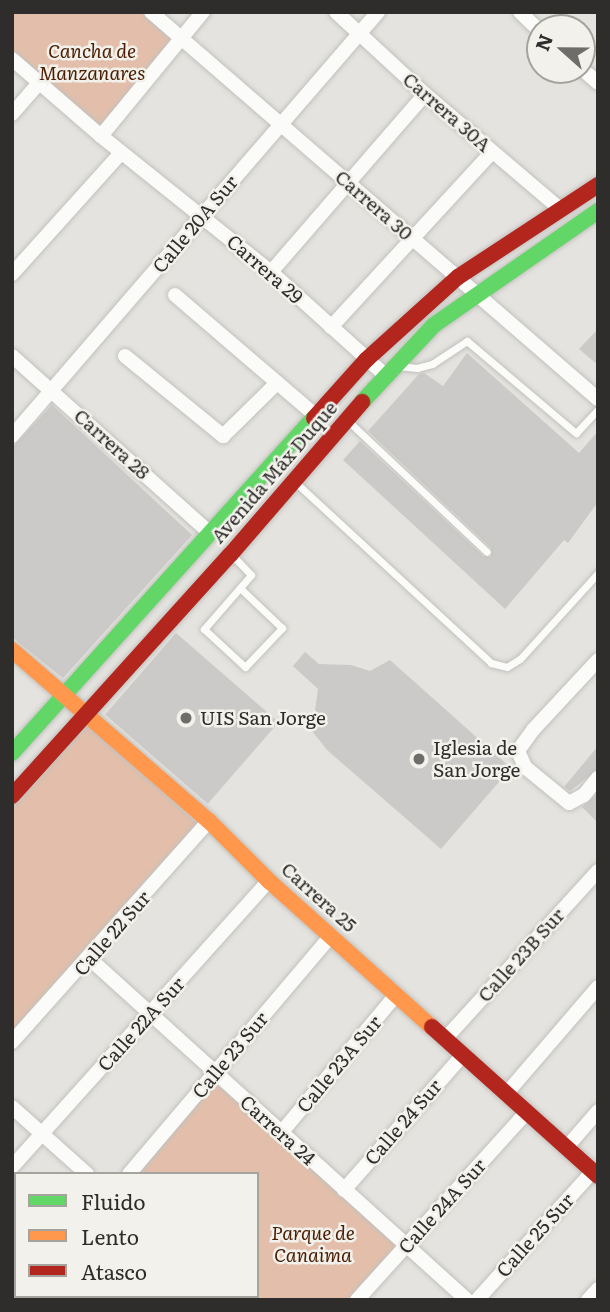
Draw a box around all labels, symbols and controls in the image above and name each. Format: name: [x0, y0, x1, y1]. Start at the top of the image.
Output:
north arrow: [526, 14, 596, 84]
text: N: [527, 30, 559, 55]
park label: Cancha de Manzanares: [39, 40, 145, 84]
street label: Carrera 30A: [398, 68, 496, 156]
street label: Carrera 30: [331, 165, 417, 245]
street label: Calle 20A Sur: [148, 171, 242, 277]
street label: Carrera 29: [222, 230, 308, 308]
street label: Avenida Máx Duque: [206, 396, 342, 548]
street label: Carrera 28: [70, 404, 154, 484]
place label: UIS San Jorge: [200, 707, 326, 729]
marker: UIS San Jorge: [178, 710, 194, 726]
place label: Iglesia de San Jorge: [433, 737, 520, 781]
marker: Iglesia de San Jorge: [411, 751, 427, 767]
street label: Carrera 25: [277, 857, 361, 937]
street label: Calle 22 Sur: [69, 886, 155, 980]
street label: Calle 23B Sur: [473, 904, 569, 1006]
street label: Calle 22A Sur: [93, 972, 189, 1076]
street label: Calle 23 Sur: [187, 1007, 273, 1103]
street label: Calle 23A Sur: [292, 1011, 386, 1117]
street label: Calle 24 Sur: [360, 1075, 446, 1169]
street label: Carrera 24: [236, 1090, 320, 1170]
street label: Calle 24A Sur: [394, 1154, 490, 1258]
legend: [14, 1172, 259, 1298]
text: Fluido: [81, 1185, 145, 1216]
street label: Calle 25 Sur: [491, 1188, 579, 1282]
text: Lento: [81, 1220, 139, 1251]
park label: Parque de Canaima: [271, 1222, 355, 1266]
text: Atasco: [81, 1255, 147, 1286]

